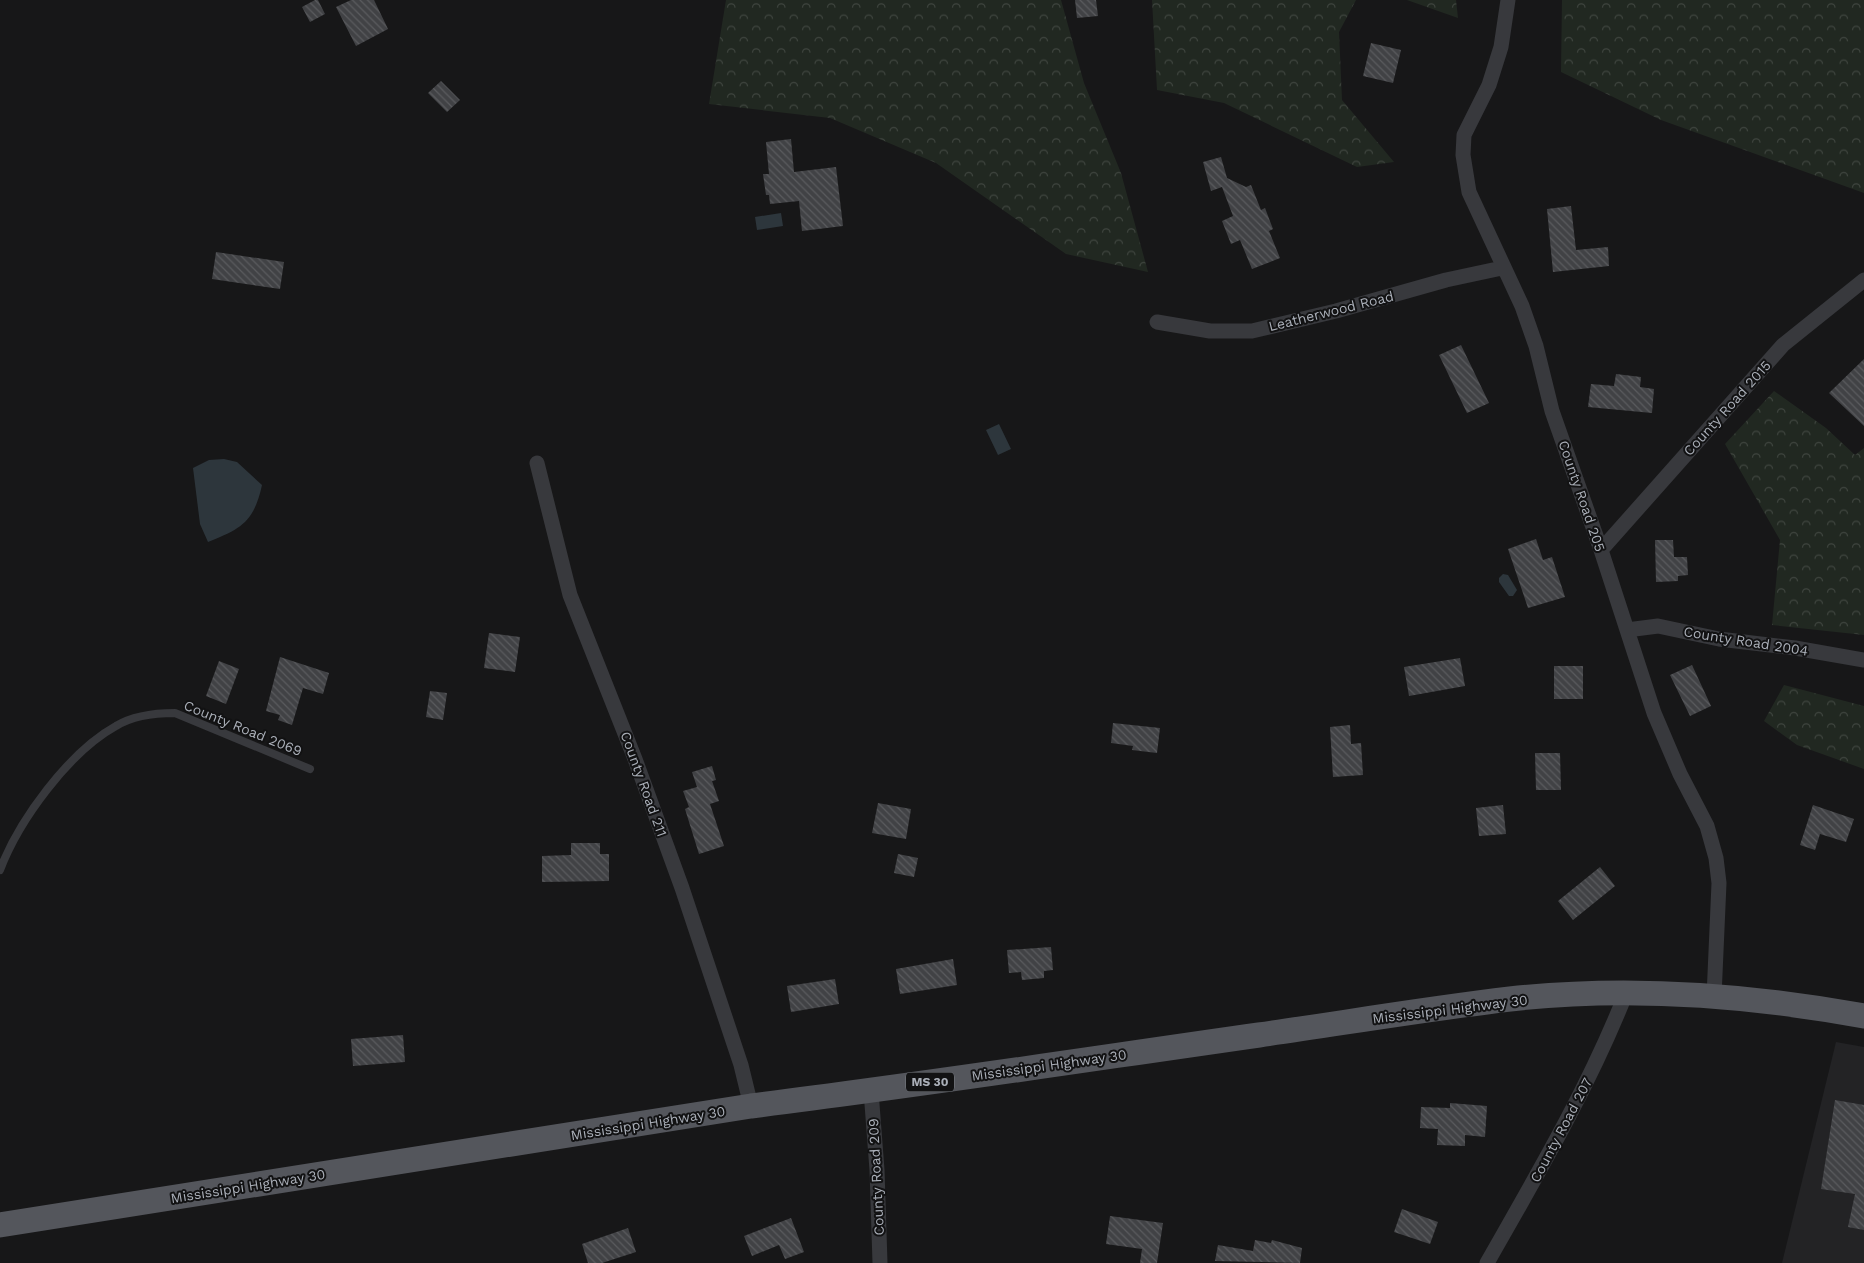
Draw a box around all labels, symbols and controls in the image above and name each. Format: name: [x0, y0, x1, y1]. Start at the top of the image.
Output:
street label: Leatherwood Road: [1267, 288, 1395, 334]
street label: County Road 2015: [1680, 357, 1774, 459]
street label: County Road 205: [1555, 438, 1609, 554]
street label: County Road 2004: [1683, 623, 1809, 659]
street label: County Road 2069: [182, 697, 304, 759]
street label: County Road 211: [618, 729, 670, 839]
street label: Mississippi Highway 30: [1371, 992, 1529, 1026]
street label: Mississippi Highway 30: [970, 1046, 1128, 1084]
road number: MS 30: [906, 1072, 954, 1092]
street label: County Road 207: [1527, 1075, 1595, 1185]
street label: Mississippi Highway 30: [570, 1103, 726, 1143]
street label: County Road 209: [865, 1118, 887, 1236]
street label: Mississippi Highway 30: [170, 1166, 326, 1206]

